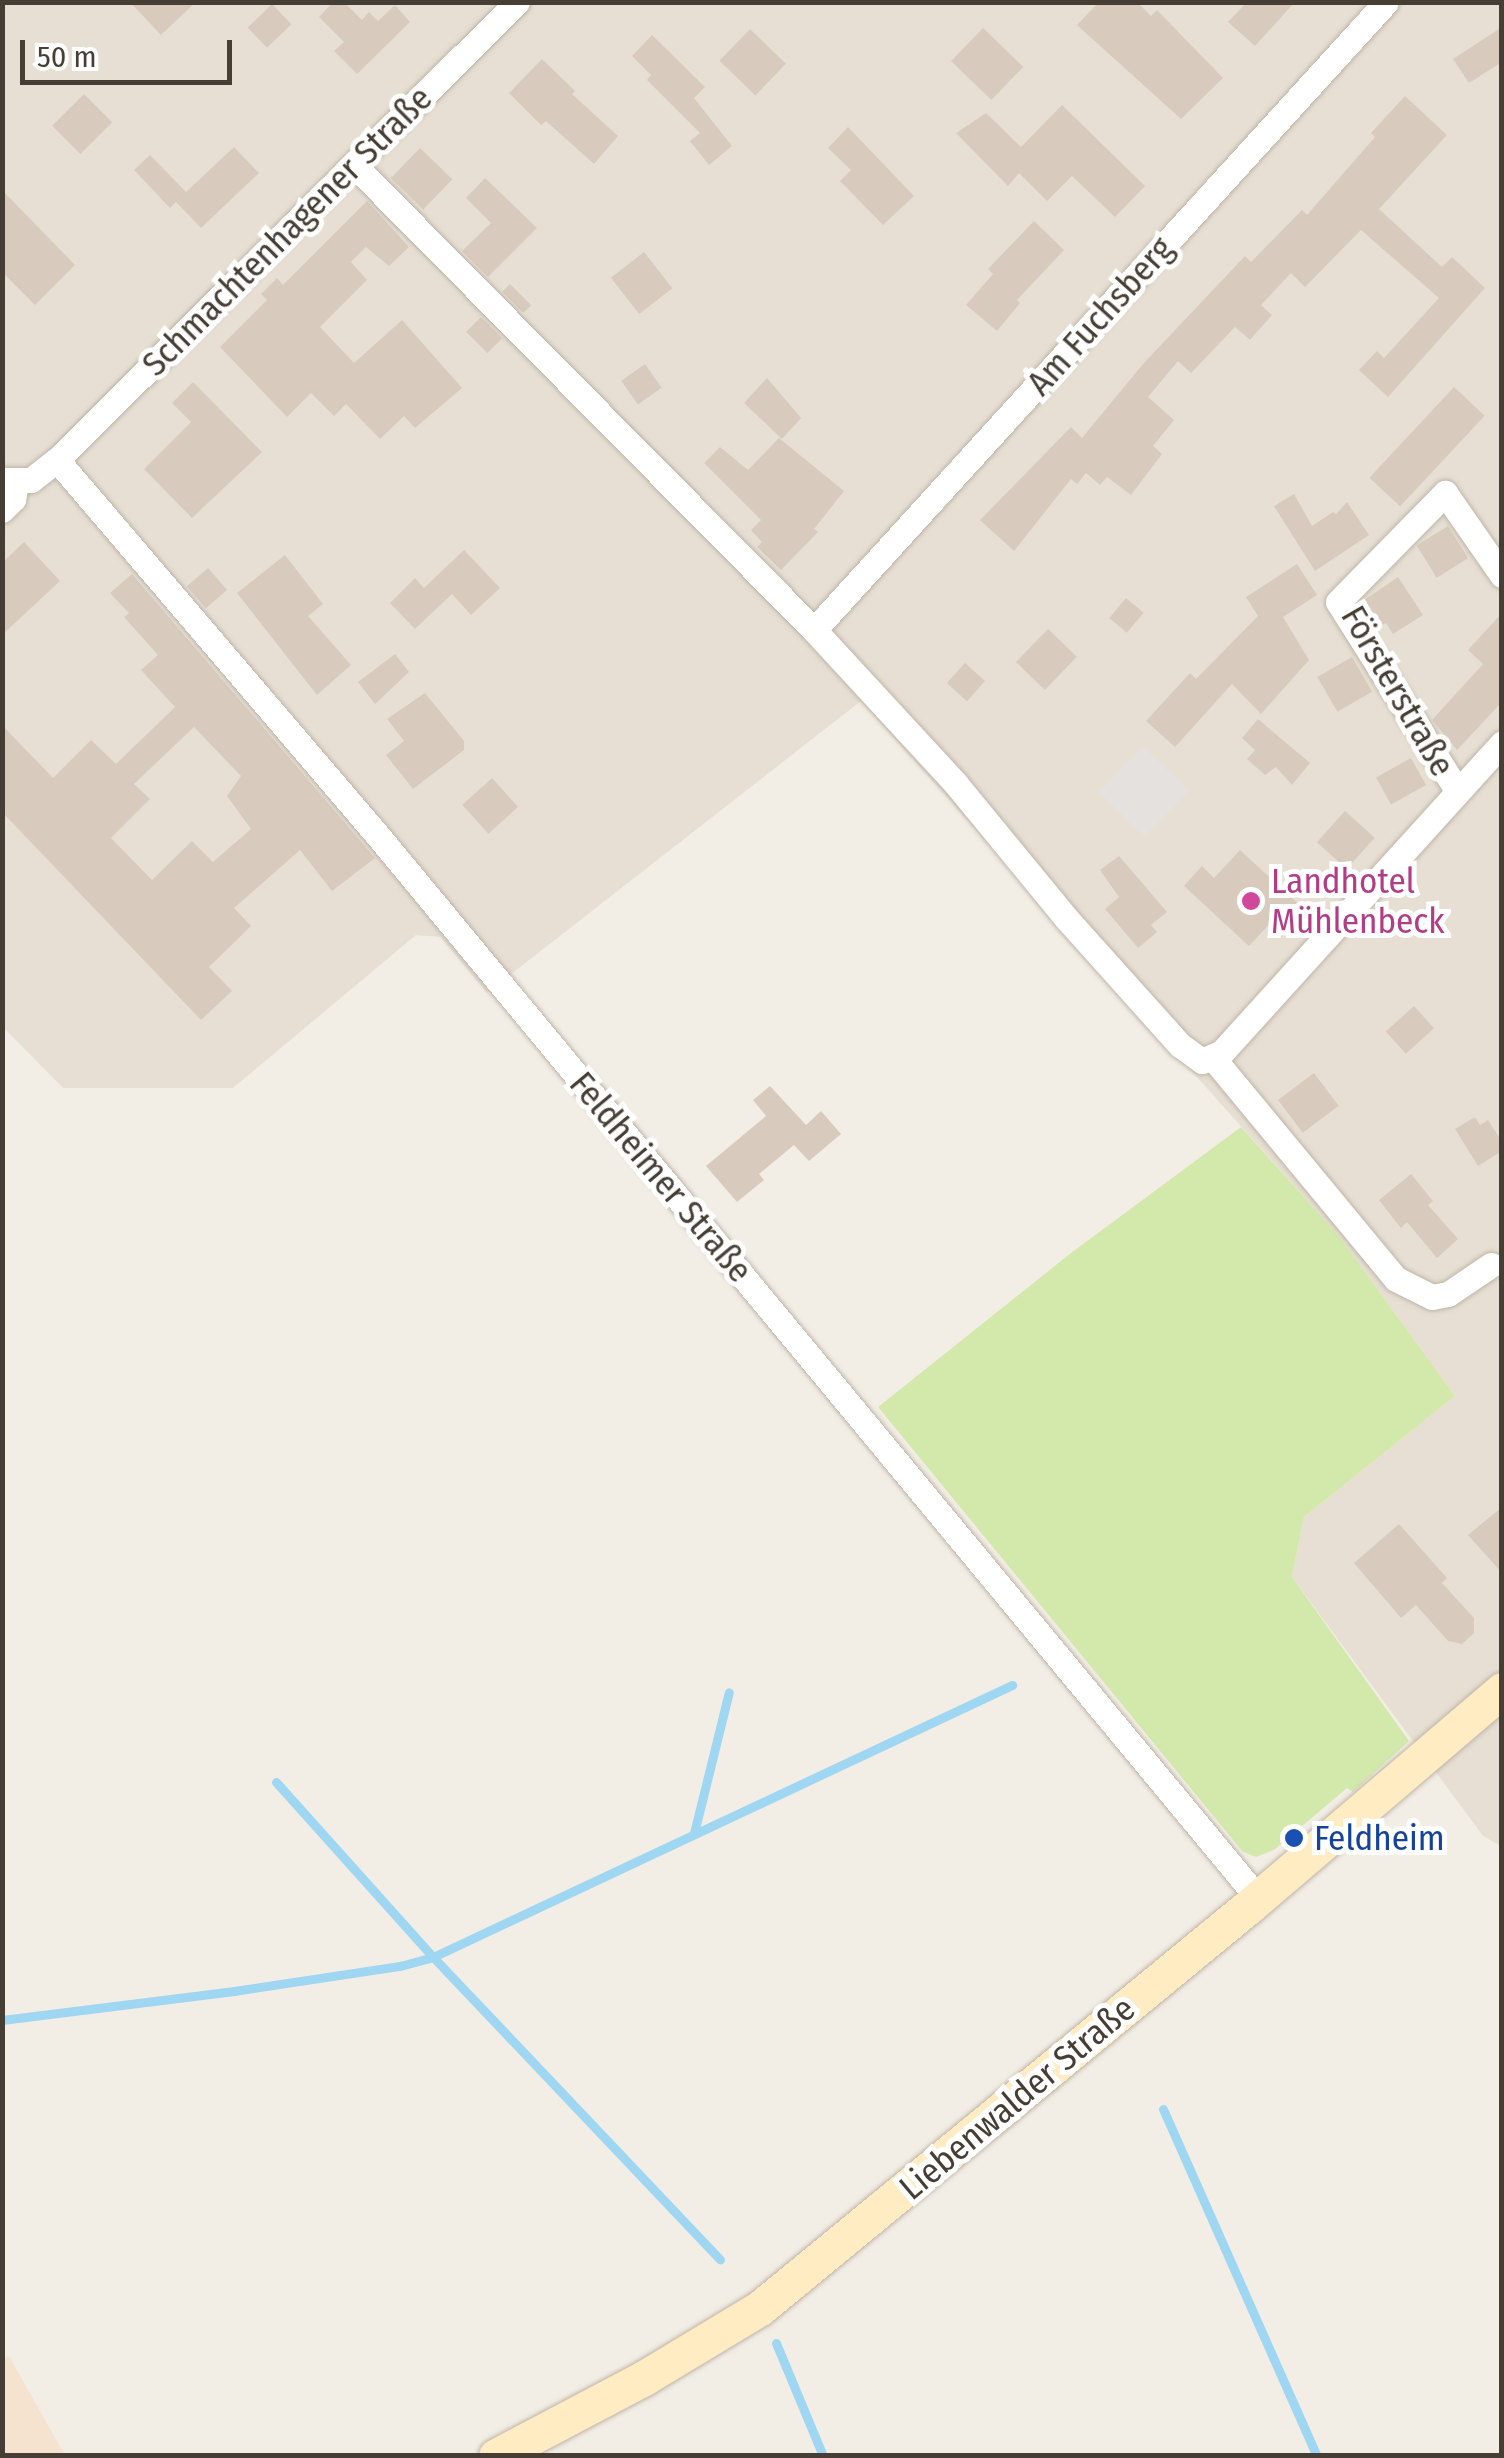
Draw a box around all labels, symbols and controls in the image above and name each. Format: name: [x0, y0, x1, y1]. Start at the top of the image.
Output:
scale bar: [25, 20, 238, 82]
text: 50 m: [37, 39, 97, 75]
street label: Schmachtenhagener Straße: [133, 77, 441, 385]
street label: Am Fuchsberg: [1018, 228, 1182, 404]
street label: Försterstraße: [1332, 598, 1464, 784]
place label: Landhotel Mühlenbeck: [1271, 860, 1445, 942]
marker: Landhotel Mühlenbeck: [1240, 890, 1262, 912]
street label: Feldheimer Straße: [561, 1063, 761, 1291]
place label: Feldheim: [1314, 1817, 1445, 1859]
marker: Feldheim: [1283, 1827, 1305, 1849]
street label: Liebenwalder Straße: [891, 1987, 1143, 2209]

